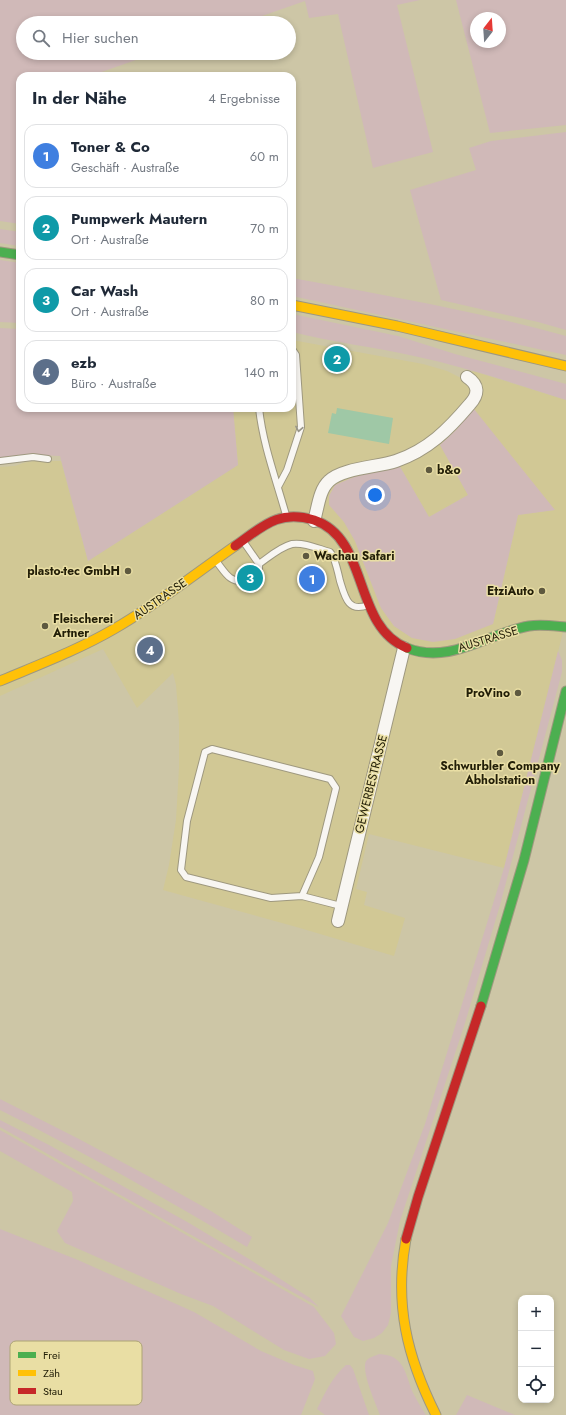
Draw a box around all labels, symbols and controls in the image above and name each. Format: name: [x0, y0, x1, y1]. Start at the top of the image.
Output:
north arrow: [470, 12, 506, 48]
search box: [16, 16, 296, 60]
icon: search: [30, 27, 52, 49]
text: Hier suchen: [62, 27, 139, 49]
text: In der Nähe: [32, 86, 127, 110]
text: 4 Ergebnisse: [208, 89, 280, 108]
text: Toner & Co: [71, 136, 150, 158]
text: 1: [43, 147, 49, 166]
text: 60 m: [250, 147, 279, 166]
text: Geschäft · Austraße: [71, 158, 179, 177]
text: Pumpwerk Mautern: [71, 208, 207, 230]
text: 2: [42, 219, 50, 238]
text: 70 m: [250, 219, 279, 238]
text: Ort · Austraße: [71, 230, 149, 249]
text: Car Wash: [71, 280, 138, 302]
text: 3: [42, 291, 50, 310]
text: 80 m: [250, 291, 279, 310]
text: Ort · Austraße: [71, 302, 149, 321]
pin: 2: [324, 344, 350, 374]
text: ezb: [71, 352, 96, 374]
text: 4: [41, 363, 51, 382]
text: 140 m: [244, 363, 279, 382]
text: Büro · Austraße: [71, 374, 156, 393]
one-way arrow: [295, 426, 304, 432]
place label: b&o: [437, 461, 461, 479]
marker: b&o: [424, 465, 434, 475]
your location: [365, 485, 385, 505]
place label: Wachau Safari: [314, 547, 395, 565]
marker: Wachau Safari: [301, 551, 311, 561]
place label: plasto-tec GmbH: [27, 562, 120, 580]
pin: 3: [237, 563, 263, 593]
pin: 1: [299, 564, 325, 594]
marker: plasto-tec GmbH: [123, 566, 133, 576]
street label: AUSTRASSE: [129, 574, 191, 624]
place label: EtziAuto: [487, 582, 534, 600]
marker: EtziAuto: [537, 586, 547, 596]
place label: Fleischerei Artner: [52, 610, 113, 642]
marker: Fleischerei Artner: [40, 621, 50, 631]
street label: AUSTRASSE: [456, 621, 520, 657]
pin: 4: [137, 635, 163, 665]
place label: ProVino: [466, 684, 510, 702]
marker: ProVino: [513, 688, 523, 698]
street label: GEWERBESTRASSE: [350, 733, 392, 835]
marker: Schwurbler Company Abholstation: [495, 748, 505, 758]
place label: Schwurbler Company Abholstation: [440, 757, 560, 789]
map controls: [518, 1295, 554, 1403]
button: +: [518, 1295, 554, 1331]
button: −: [518, 1331, 554, 1367]
legend: [10, 1341, 142, 1405]
text: Frei: [43, 1347, 61, 1363]
text: Zäh: [43, 1365, 60, 1381]
button: locate: [518, 1367, 554, 1403]
text: Stau: [43, 1383, 63, 1399]

